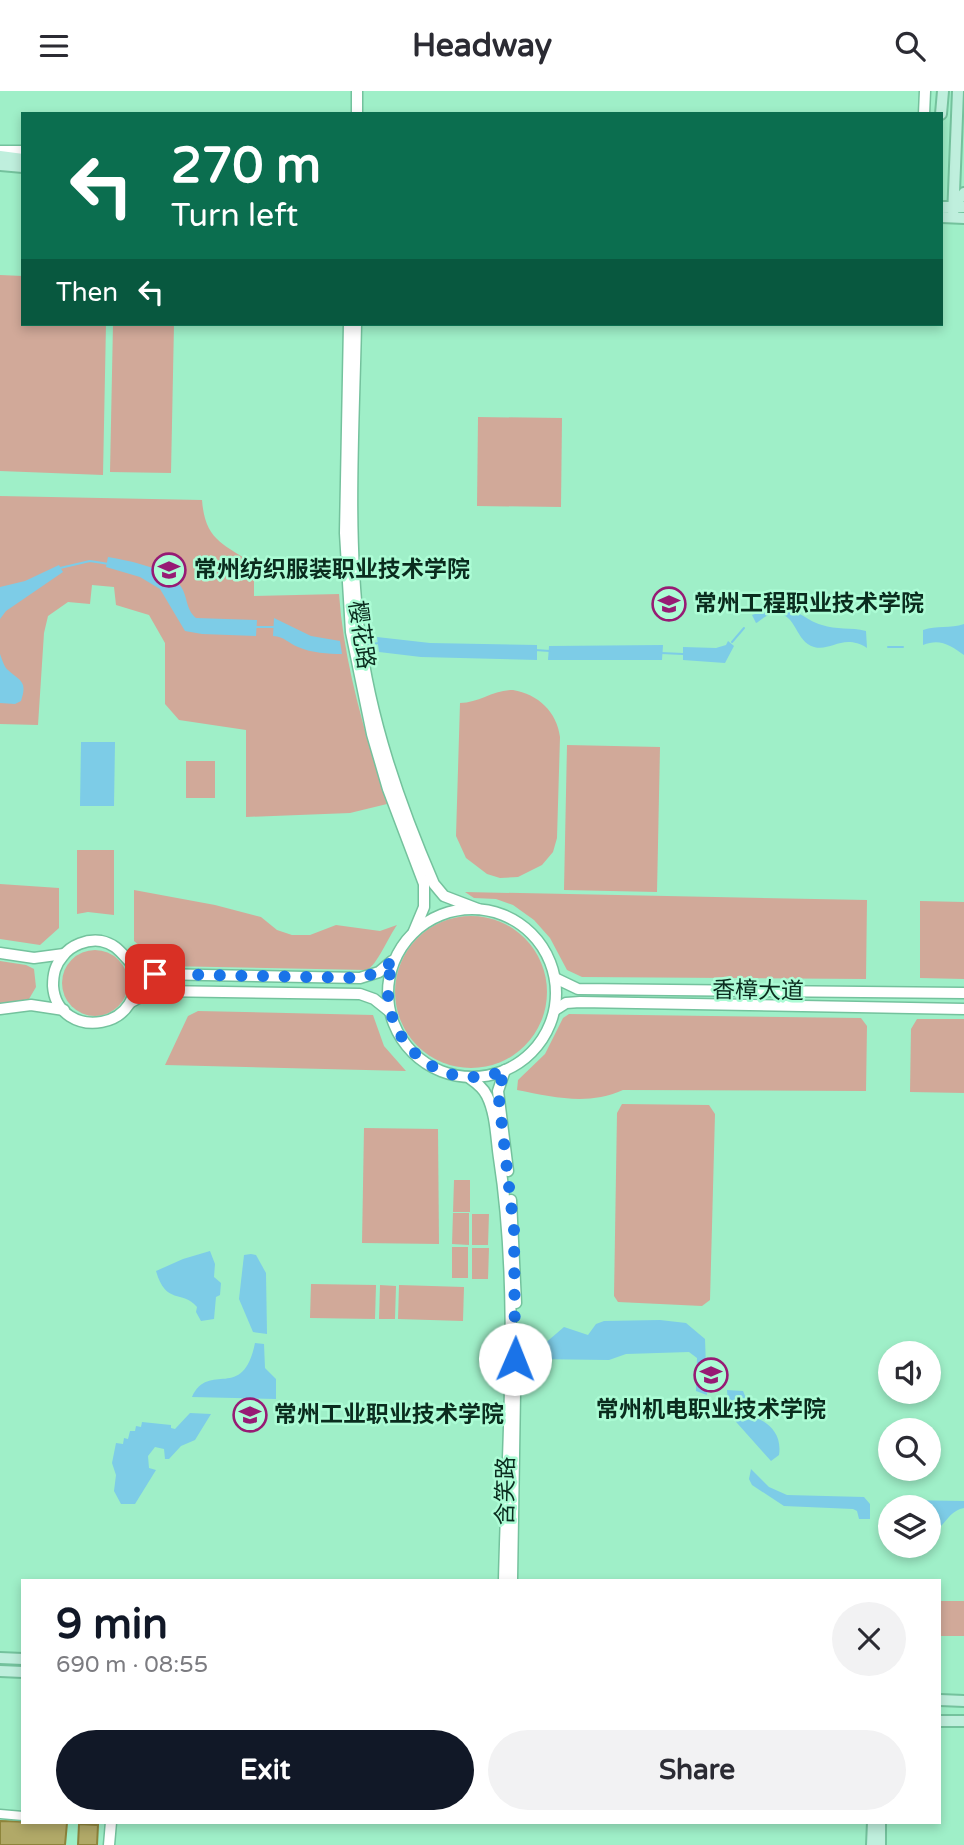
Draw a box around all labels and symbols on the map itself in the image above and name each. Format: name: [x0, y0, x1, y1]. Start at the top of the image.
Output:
school or university icon: 常州纺织服装职业技术学院: [150, 551, 188, 589]
place label: 常州纺织服装职业技术学院: [194, 556, 470, 584]
school or university icon: 常州工程职业技术学院: [650, 585, 688, 623]
place label: 常州工程职业技术学院: [694, 590, 924, 618]
street label: 樱花路: [342, 599, 380, 671]
pin: [125, 944, 185, 1004]
street label: 香樟大道: [712, 976, 804, 1006]
position arrow: [478, 1322, 552, 1396]
school or university icon: 常州机电职业技术学院: [692, 1356, 730, 1394]
school or university icon: 常州工业职业技术学院: [231, 1396, 269, 1434]
place label: 常州机电职业技术学院: [596, 1396, 826, 1424]
place label: 常州工业职业技术学院: [274, 1401, 504, 1429]
street label: 含笑路: [491, 1456, 521, 1526]

